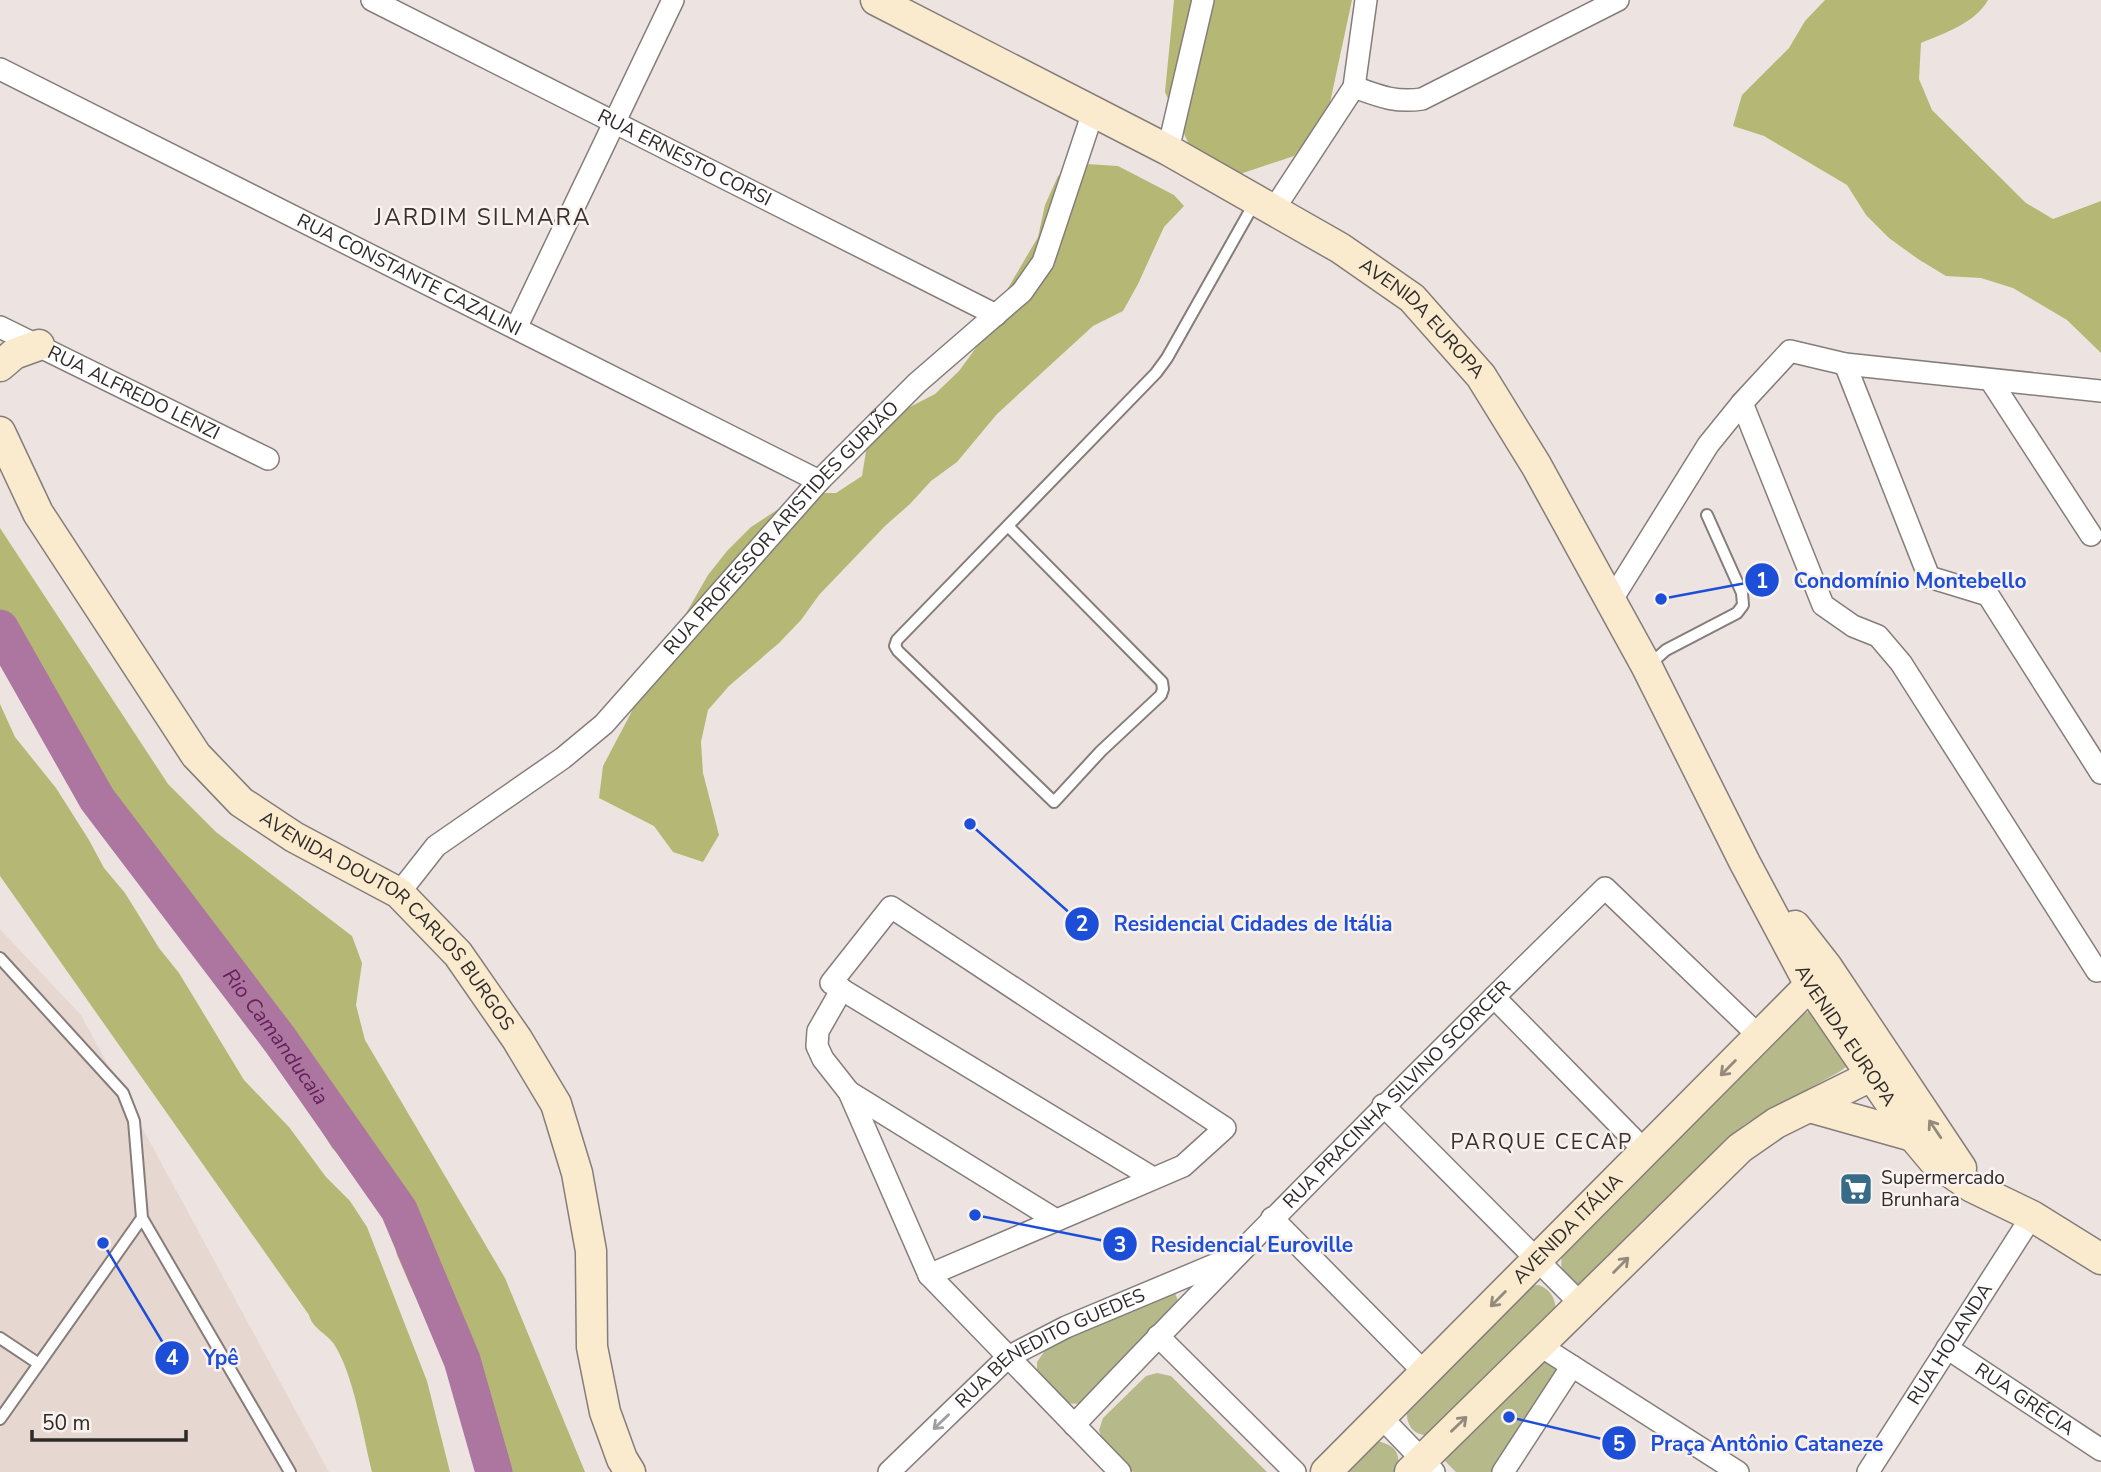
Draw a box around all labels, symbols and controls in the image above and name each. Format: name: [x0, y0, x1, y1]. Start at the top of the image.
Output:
street label: RUA ERNESTO CORSI: [593, 103, 776, 213]
district label: JARDIM SILMARA: [374, 202, 591, 233]
street label: RUA CONSTANTE CAZALINI: [292, 207, 526, 342]
street label: AVENIDA EUROPA: [1354, 252, 1491, 384]
street label: RUA ALFREDO LENZI: [43, 339, 224, 446]
street label: RUA PROFESSOR ARISTIDES GURJÃO: [658, 395, 905, 661]
callout: Condomínio Montebello: [1745, 559, 2041, 601]
text: 1: [1756, 567, 1768, 595]
text: Condomínio Montebello: [1793, 567, 2027, 595]
street label: AVENIDA DOUTOR CARLOS BURGOS: [255, 805, 520, 1036]
callout: Residencial Cidades de Itália: [1064, 903, 1406, 945]
text: 2: [1076, 910, 1088, 938]
text: Residencial Cidades de Itália: [1114, 910, 1392, 938]
street label: AVENIDA EUROPA: [1789, 960, 1902, 1111]
water label: Rio Camanducaia: [216, 963, 335, 1110]
street label: RUA PRACINHA SILVINO SCORCER: [1277, 975, 1517, 1214]
one-way arrow: [1719, 1059, 1736, 1076]
one-way arrow: [1928, 1120, 1942, 1139]
district label: PARQUE CECAP: [1451, 1128, 1633, 1156]
place label: Supermercado Brunhara: [1881, 1165, 2005, 1213]
street label: AVENIDA ITÁLIA: [1507, 1168, 1629, 1290]
supermarket icon: Supermercado Brunhara: [1837, 1170, 1875, 1208]
callout: Residencial Euroville: [1102, 1223, 1368, 1265]
text: 3: [1114, 1231, 1126, 1259]
text: Residencial Euroville: [1151, 1231, 1353, 1259]
one-way arrow: [1612, 1256, 1629, 1273]
street label: RUA HOLANDA: [1901, 1278, 1999, 1410]
street label: RUA BENEDITO GUEDES: [949, 1282, 1149, 1414]
one-way arrow: [1490, 1290, 1507, 1307]
callout: Ypê: [154, 1337, 253, 1379]
text: 4: [166, 1344, 179, 1372]
text: Ypê: [202, 1344, 239, 1372]
street label: RUA GRÉCIA: [1970, 1357, 2079, 1442]
scale bar: [32, 1398, 186, 1442]
text: 50 m: [42, 1409, 91, 1437]
one-way arrow: [933, 1413, 950, 1430]
one-way arrow: [1450, 1416, 1467, 1433]
callout: Praça Antônio Cataneze: [1601, 1422, 1897, 1464]
text: 5: [1613, 1430, 1625, 1458]
text: Praça Antônio Cataneze: [1650, 1430, 1884, 1458]

